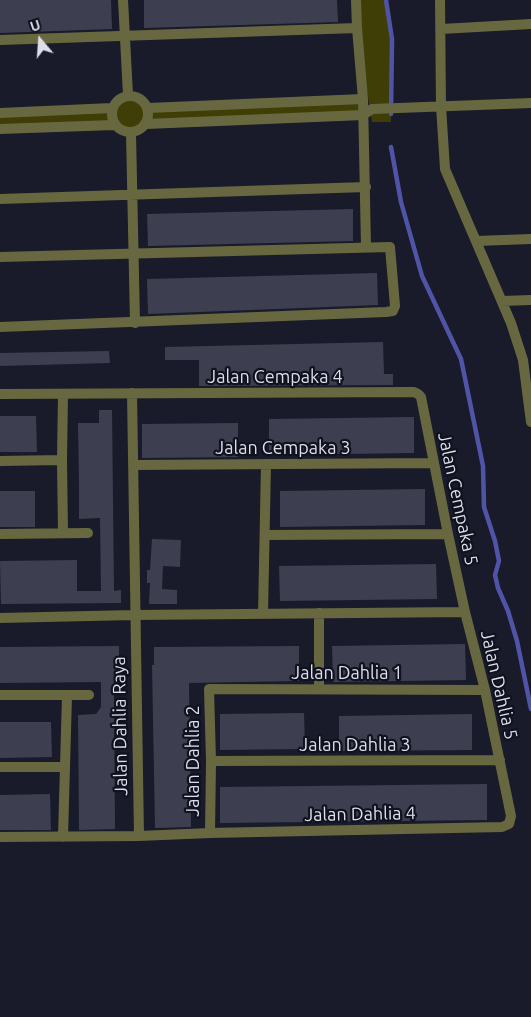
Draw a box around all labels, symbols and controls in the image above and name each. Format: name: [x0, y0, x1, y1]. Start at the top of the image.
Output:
north arrow: [15, 15, 65, 65]
text: U: [28, 17, 43, 35]
street label: Jalan Cempaka 4: [207, 366, 343, 388]
street label: Jalan Cempaka 5: [433, 431, 483, 567]
street label: Jalan Cempaka 3: [215, 437, 351, 459]
street label: Jalan Dahlia 5: [476, 628, 522, 742]
street label: Jalan Dahlia Raya: [108, 656, 132, 796]
street label: Jalan Dahlia 1: [291, 662, 403, 684]
street label: Jalan Dahlia 2: [182, 705, 204, 817]
street label: Jalan Dahlia 3: [299, 734, 411, 756]
street label: Jalan Dahlia 4: [304, 802, 416, 826]

